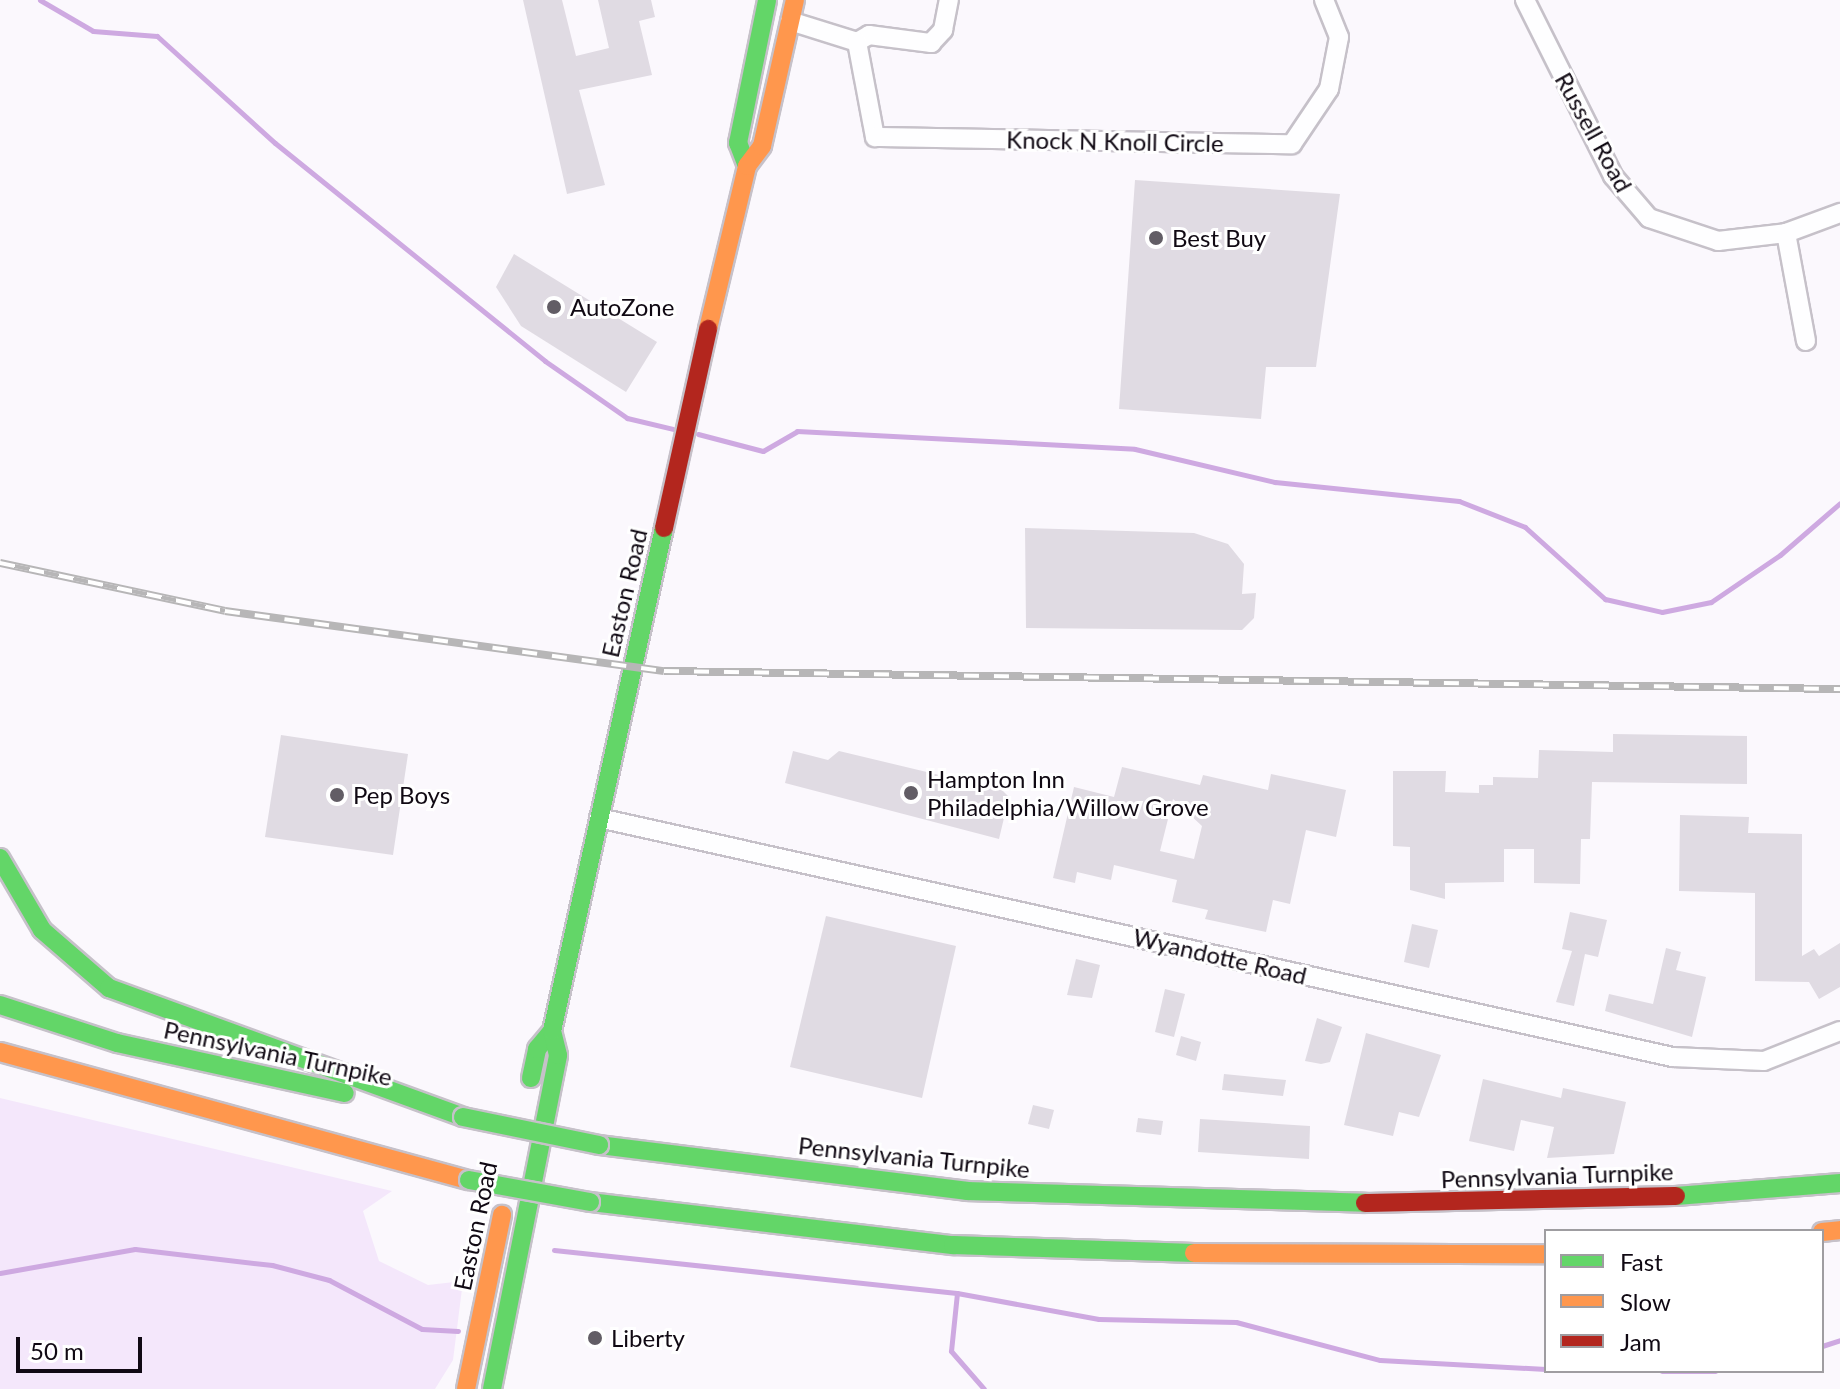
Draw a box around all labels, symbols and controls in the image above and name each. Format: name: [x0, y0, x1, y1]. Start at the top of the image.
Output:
street label: Russell Road: [1549, 67, 1639, 197]
street label: Knock N Knoll Circle: [1006, 125, 1224, 157]
place label: Best Buy: [1172, 224, 1266, 252]
marker: Best Buy: [1147, 229, 1165, 247]
place label: AutoZone: [570, 293, 674, 321]
marker: AutoZone: [545, 298, 563, 316]
street label: Easton Road: [595, 526, 653, 660]
place label: Hampton Inn Philadelphia/Willow Grove: [927, 765, 1209, 821]
place label: Pep Boys: [353, 781, 450, 809]
marker: Hampton Inn Philadelphia/Willow Grove: [902, 784, 920, 802]
marker: Pep Boys: [328, 786, 346, 804]
street label: Wyandotte Road: [1130, 922, 1310, 990]
street label: Pennsylvania Turnpike: [161, 1015, 395, 1091]
street label: Pennsylvania Turnpike: [796, 1130, 1032, 1184]
street label: Pennsylvania Turnpike: [1440, 1157, 1674, 1193]
street label: Easton Road: [447, 1159, 503, 1293]
legend: [1544, 1229, 1824, 1373]
text: Fast: [1620, 1247, 1663, 1276]
text: Slow: [1620, 1287, 1671, 1316]
scale bar: [20, 1321, 146, 1371]
place label: Liberty: [611, 1324, 685, 1352]
text: Jam: [1620, 1327, 1661, 1356]
marker: Liberty: [586, 1329, 604, 1347]
text: 50 m: [30, 1336, 84, 1365]

